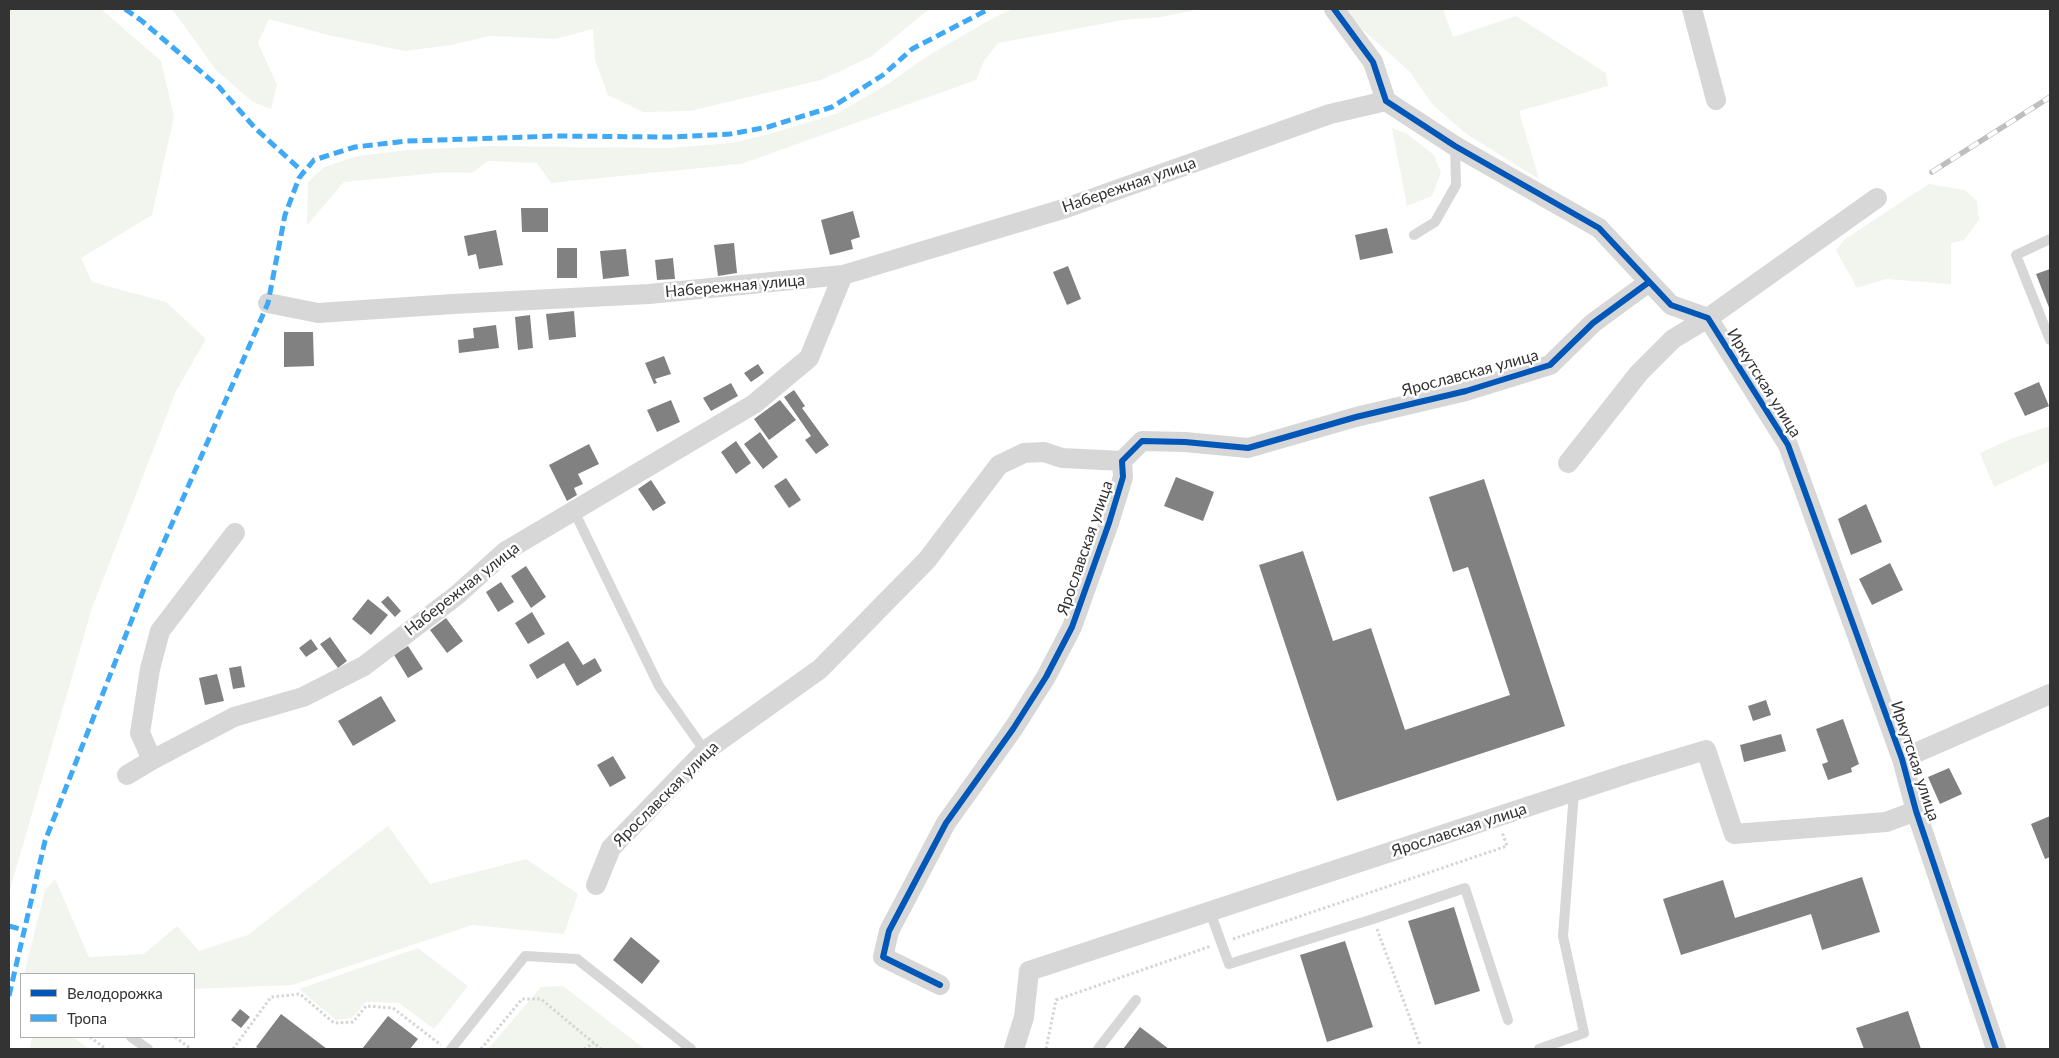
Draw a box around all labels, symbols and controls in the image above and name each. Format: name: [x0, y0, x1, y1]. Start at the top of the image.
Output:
street label: Набережная улица: [1060, 153, 1198, 217]
street label: Набережная улица: [664, 270, 806, 302]
street label: Иркутская улица: [1723, 325, 1805, 441]
street label: Ярославская улица: [1399, 345, 1541, 401]
street label: Ярославская улица: [1053, 478, 1117, 618]
street label: Набережная улица: [401, 538, 523, 640]
street label: Иркутская улица: [1887, 699, 1943, 823]
street label: Ярославская улица: [609, 737, 723, 851]
street label: Ярославская улица: [1389, 799, 1529, 861]
legend: [20, 973, 195, 1038]
text: Велодорожка: [67, 984, 163, 1002]
text: Тропа: [67, 1009, 107, 1027]

